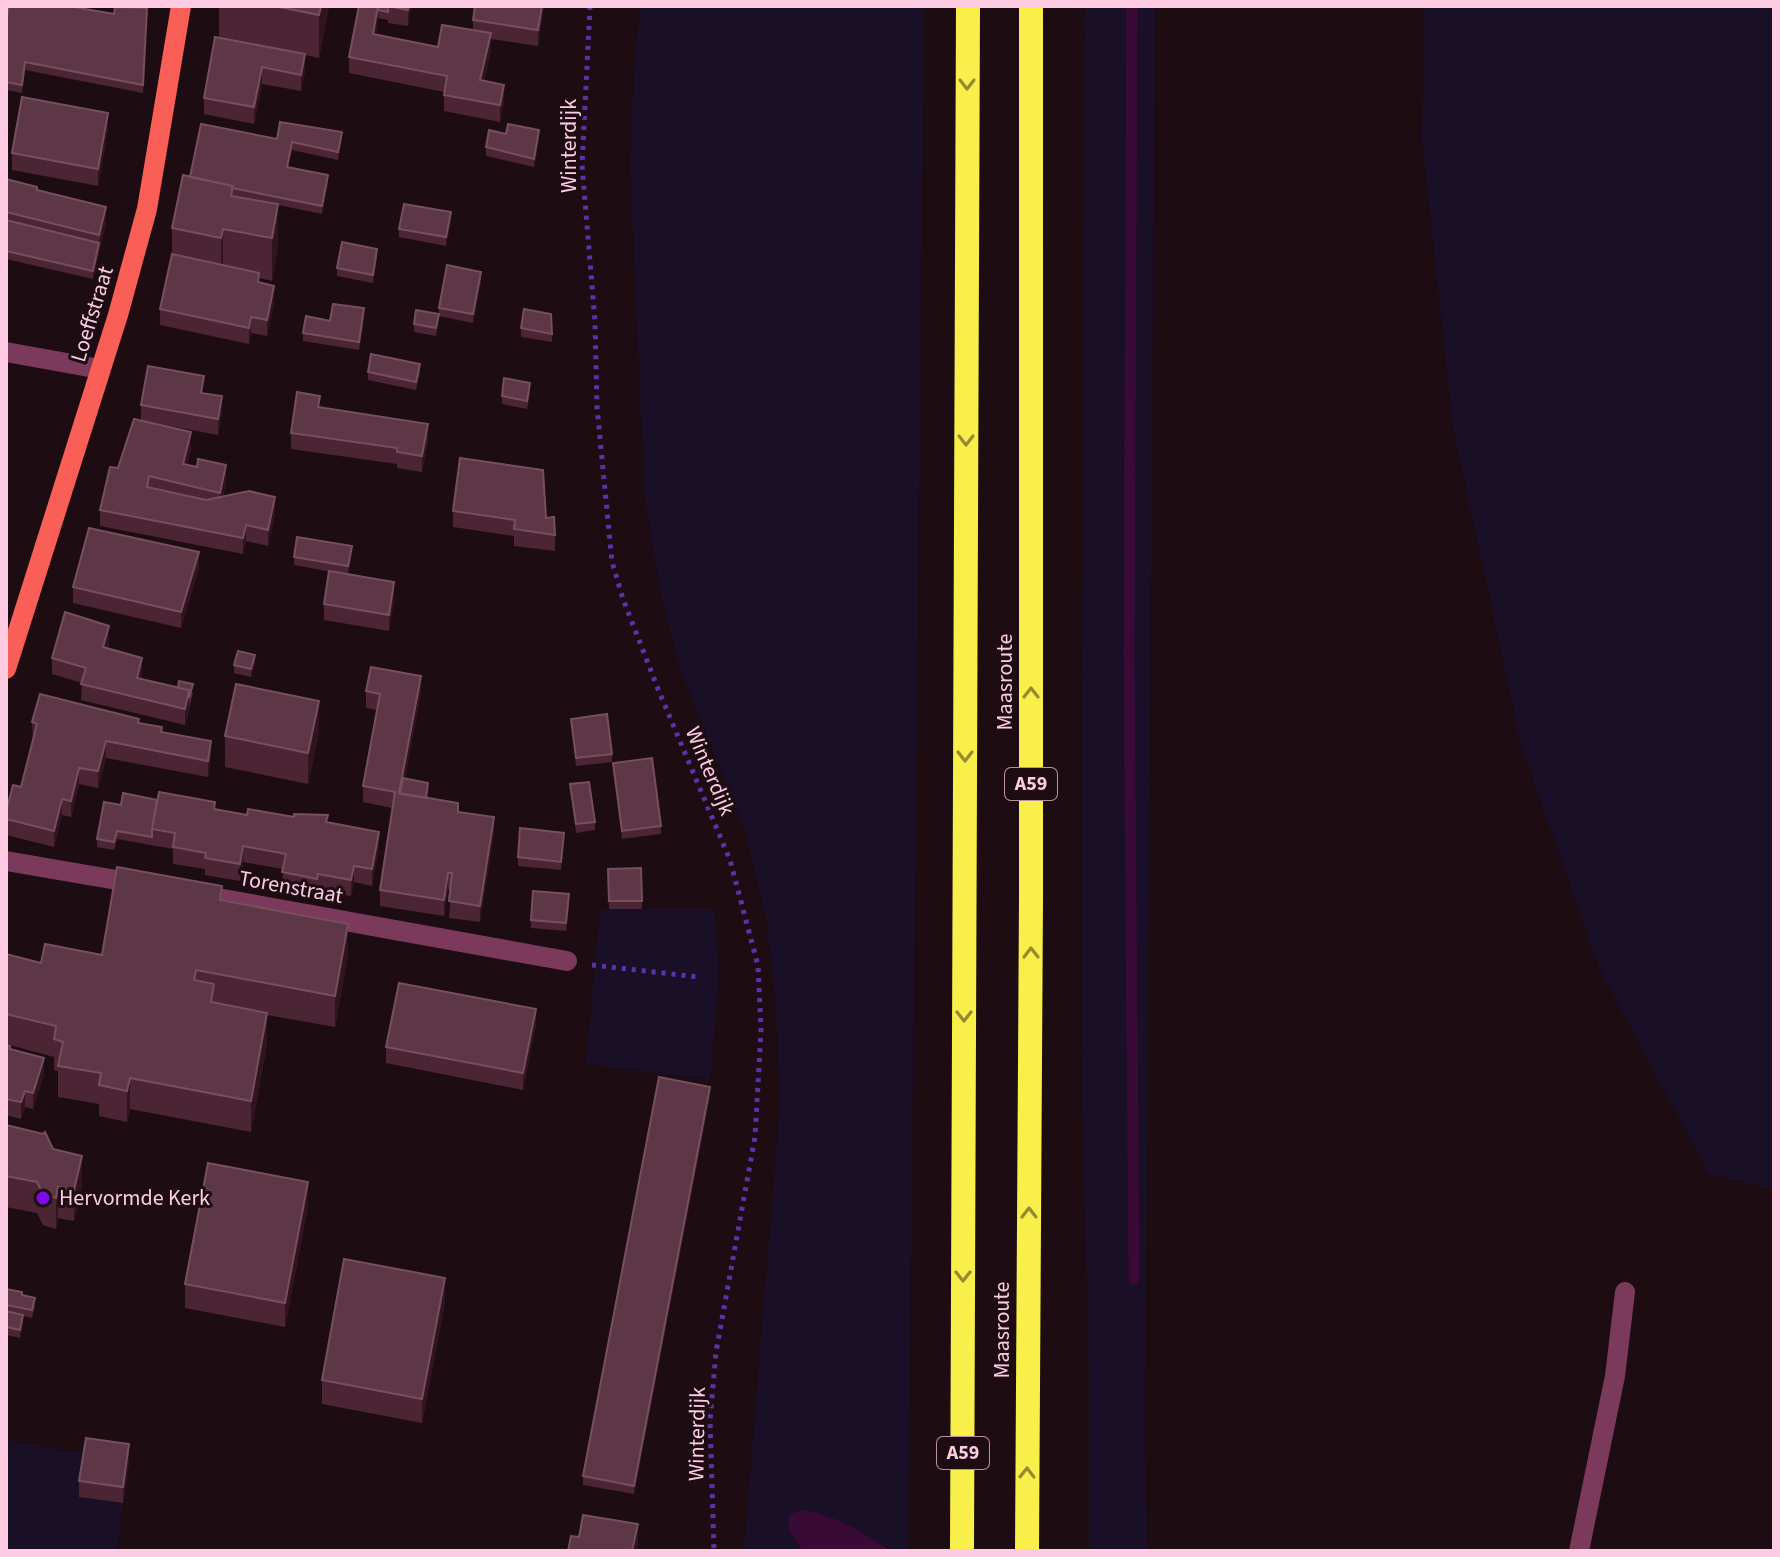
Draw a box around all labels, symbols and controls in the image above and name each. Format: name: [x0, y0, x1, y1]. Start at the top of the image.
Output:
one-way arrow: [958, 78, 976, 91]
street label: Winterdijk: [553, 99, 585, 193]
street label: Loeffstraat: [62, 262, 122, 366]
one-way arrow: [957, 434, 975, 447]
street label: Maasroute: [989, 634, 1021, 730]
one-way arrow: [1022, 686, 1040, 699]
street label: Winterdijk: [677, 721, 743, 821]
one-way arrow: [956, 750, 973, 763]
road number: A59: [1005, 768, 1057, 800]
street label: Torenstraat: [236, 862, 346, 912]
one-way arrow: [1022, 946, 1040, 959]
one-way arrow: [955, 1010, 973, 1023]
place label: Hervormde Kerk: [59, 1182, 210, 1214]
marker: Hervormde Kerk: [34, 1189, 52, 1207]
one-way arrow: [1020, 1206, 1038, 1219]
one-way arrow: [954, 1270, 972, 1283]
street label: Maasroute: [986, 1282, 1018, 1378]
street label: Winterdijk: [680, 1387, 714, 1481]
road number: A59: [937, 1437, 989, 1469]
one-way arrow: [1019, 1466, 1036, 1479]

